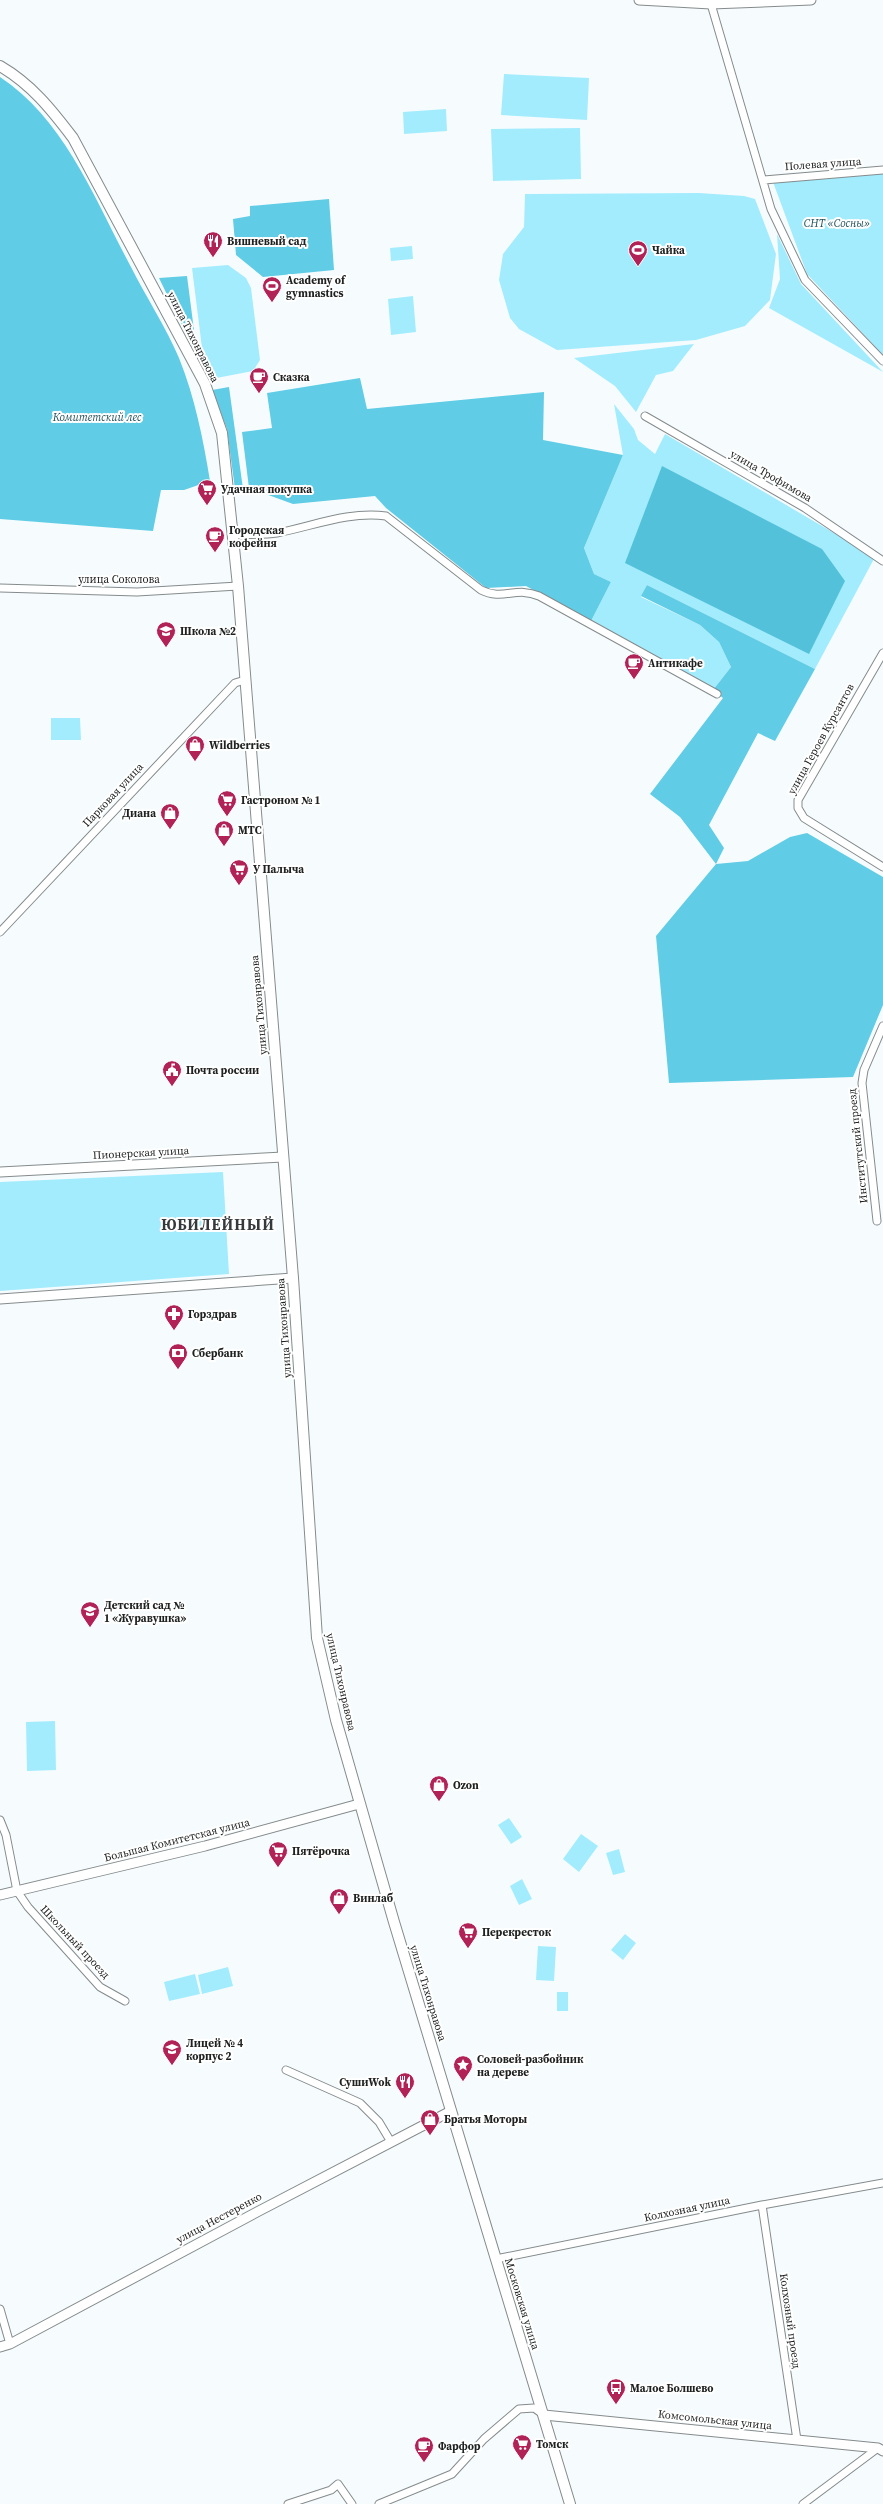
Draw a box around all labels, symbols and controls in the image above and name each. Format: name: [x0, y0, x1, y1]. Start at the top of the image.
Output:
street label: Полевая улица: [784, 154, 862, 174]
park label: СНТ «Сосны»: [804, 216, 870, 231]
restaurant icon: Вишневый сад: [202, 230, 224, 258]
place label: Вишневый сад: [227, 234, 307, 249]
sports icon: Чайка: [627, 239, 649, 267]
place label: Чайка: [652, 243, 685, 258]
place label: Academy of gymnastics: [286, 273, 347, 301]
sports icon: Academy of gymnastics: [261, 275, 283, 303]
street label: улица Тихонравова: [164, 289, 223, 385]
cafe icon: Сказка: [248, 366, 270, 394]
place label: Сказка: [273, 370, 310, 385]
park label: Комитетский лес: [52, 410, 142, 425]
street label: улица Трофимова: [727, 446, 815, 506]
supermarket icon: Удачная покупка: [196, 478, 218, 506]
place label: Удачная покупка: [221, 482, 312, 497]
place label: Городская кофейня: [229, 523, 284, 551]
cafe icon: Городская кофейня: [204, 525, 226, 553]
street label: улица Соколова: [78, 572, 160, 587]
school or university icon: Школа №2: [155, 620, 177, 648]
place label: Школа №2: [180, 624, 236, 639]
cafe icon: Антикафе: [623, 652, 645, 680]
place label: Антикафе: [648, 656, 703, 671]
street label: улица Героев Курсантов: [784, 681, 858, 797]
shop icon: Wildberries: [184, 734, 206, 762]
place label: Wildberries: [209, 738, 270, 753]
street label: Парковая улица: [79, 759, 147, 830]
supermarket icon: Гастроном № 1: [216, 789, 238, 817]
place label: Гастроном № 1: [241, 793, 321, 808]
shop icon: Диана: [159, 802, 181, 830]
place label: Диана: [122, 806, 156, 821]
shop icon: МТС: [213, 819, 235, 847]
place label: МТС: [238, 823, 262, 838]
supermarket icon: У Палыча: [228, 858, 250, 886]
place label: У Палыча: [253, 862, 304, 877]
street label: улица Тихонравова: [247, 954, 271, 1056]
public building icon: Почта россии: [161, 1059, 183, 1087]
place label: Почта россии: [186, 1063, 259, 1078]
street label: Институтский проезд: [845, 1088, 871, 1204]
street label: Пионерская улица: [92, 1143, 190, 1163]
district label: ЮБИЛЕЙНЫЙ: [161, 1214, 275, 1235]
street label: улица Тихонравова: [273, 1277, 295, 1378]
pharmacy icon: Горздрав: [163, 1303, 185, 1331]
place label: Горздрав: [188, 1307, 237, 1322]
bank icon: Сбербанк: [167, 1342, 189, 1370]
place label: Сбербанк: [192, 1346, 244, 1361]
place label: Детский сад № 1 «Журавушка»: [104, 1598, 186, 1626]
school or university icon: Детский сад № 1 «Журавушка»: [79, 1600, 101, 1628]
street label: улица Тихонравова: [322, 1632, 360, 1733]
shop icon: Ozon: [428, 1774, 450, 1802]
place label: Ozon: [453, 1778, 479, 1793]
street label: Большая Комитетская улица: [103, 1815, 252, 1865]
supermarket icon: Пятёрочка: [267, 1840, 289, 1868]
place label: Пятёрочка: [292, 1844, 350, 1859]
shop icon: Винлаб: [328, 1887, 350, 1915]
place label: Винлаб: [353, 1891, 393, 1906]
street label: Школьный проезд: [37, 1902, 113, 1982]
supermarket icon: Перекресток: [457, 1921, 479, 1949]
place label: Перекресток: [482, 1925, 552, 1940]
street label: улица Тихонравова: [406, 1943, 450, 2043]
place label: Лицей № 4 корпус 2: [186, 2036, 243, 2064]
school or university icon: Лицей № 4 корпус 2: [161, 2038, 183, 2066]
place label: Соловей-разбойник на дереве: [477, 2052, 584, 2080]
place icon: Соловей-разбойник на дереве: [452, 2054, 474, 2082]
restaurant icon: СушиWok: [394, 2071, 416, 2099]
place label: СушиWok: [339, 2075, 391, 2090]
shop icon: Братья Моторы: [419, 2108, 441, 2136]
place label: Братья Моторы: [444, 2112, 527, 2127]
street label: улица Нестеренко: [173, 2189, 265, 2247]
street label: Колхозная улица: [643, 2193, 732, 2225]
street label: Московская улица: [501, 2256, 543, 2352]
street label: Колхозный проезд: [776, 2272, 804, 2370]
bus stop icon: Малое Болшево: [605, 2377, 627, 2405]
place label: Малое Болшево: [630, 2381, 714, 2396]
street label: Комсомольская улица: [657, 2407, 773, 2433]
supermarket icon: Томск: [511, 2433, 533, 2461]
cafe icon: Фарфор: [413, 2435, 435, 2463]
place label: Томск: [536, 2437, 569, 2452]
place label: Фарфор: [438, 2439, 481, 2454]

